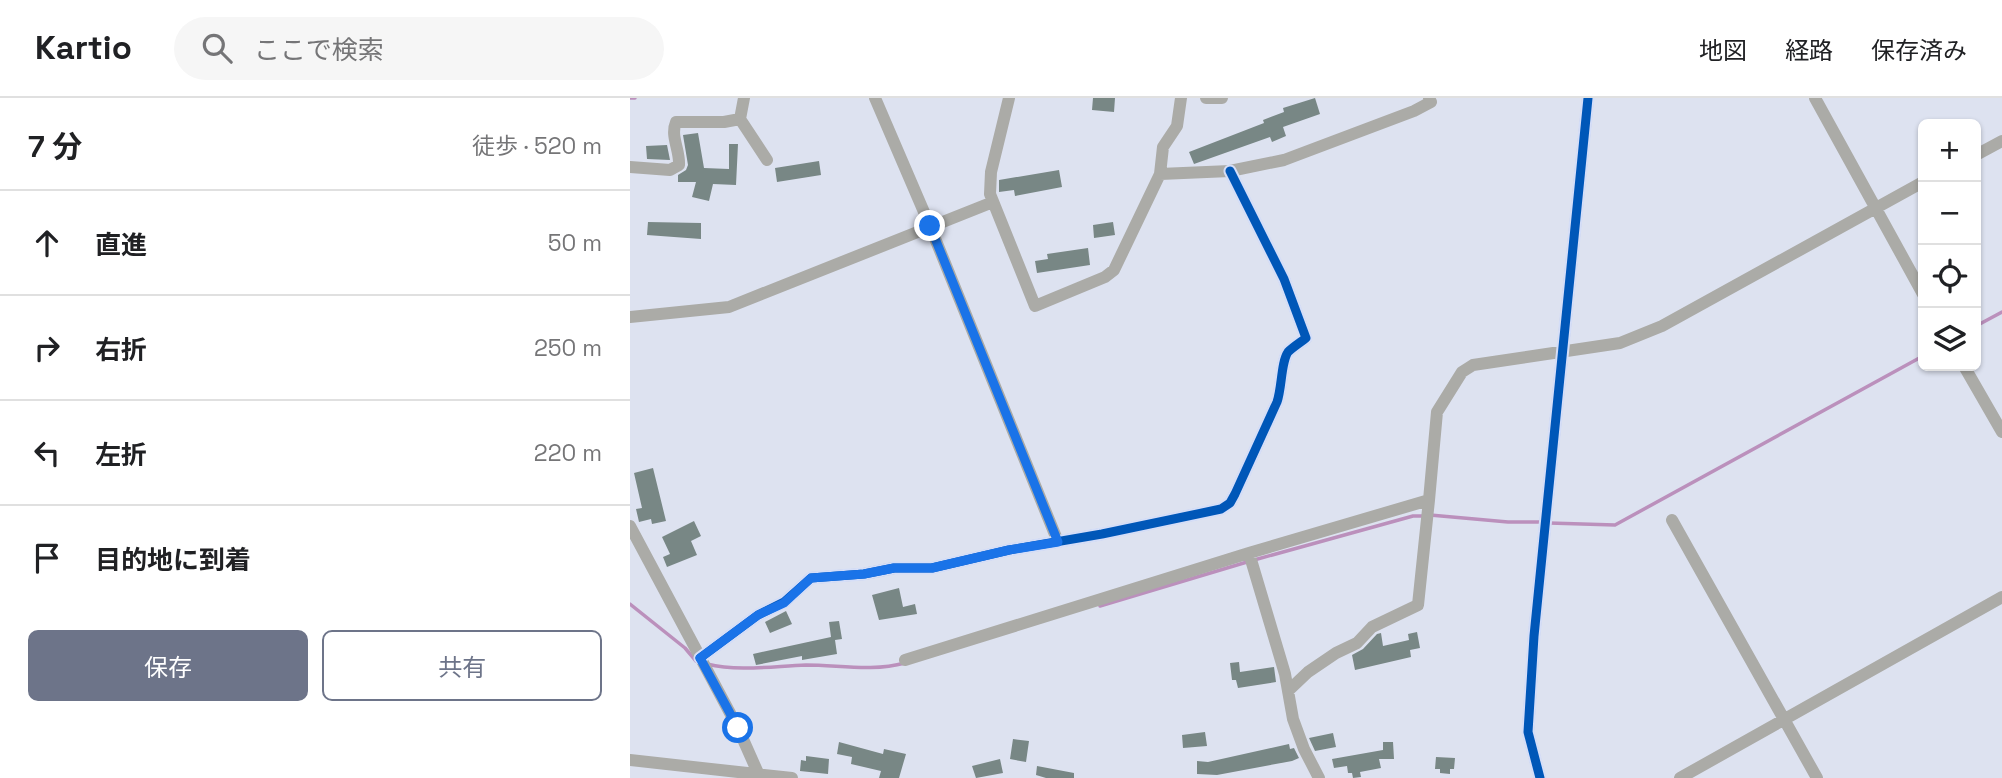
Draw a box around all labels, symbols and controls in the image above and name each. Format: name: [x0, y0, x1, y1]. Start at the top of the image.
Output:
search box: [174, 17, 664, 80]
text: Kartio: [35, 27, 132, 69]
icon: search: [198, 29, 236, 67]
text: ここで検索: [254, 33, 384, 67]
text: 地図: [1699, 35, 1747, 66]
text: 経路: [1785, 35, 1833, 66]
text: 保存済み: [1871, 35, 1967, 66]
map controls: [1918, 119, 1981, 371]
button: +: [1918, 119, 1981, 182]
text: 7 分: [28, 127, 82, 166]
text: 徒歩 · 520 m: [472, 131, 602, 161]
button: −: [1918, 182, 1981, 245]
route end: [914, 210, 945, 241]
icon: ahead: [28, 224, 66, 262]
text: 直進: [95, 228, 147, 262]
text: 50 m: [548, 228, 602, 258]
button: locate: [1918, 245, 1981, 308]
button: layers: [1918, 308, 1981, 371]
icon: right: [28, 329, 66, 367]
text: 右折: [95, 333, 147, 367]
text: 250 m: [534, 333, 602, 363]
icon: left: [28, 434, 66, 472]
text: 左折: [95, 438, 147, 472]
text: 220 m: [534, 438, 602, 468]
icon: arrive: [28, 539, 66, 577]
text: 目的地に到着: [95, 543, 251, 577]
button: 保存: [28, 630, 308, 701]
button: 共有: [322, 630, 602, 701]
route start: [722, 712, 753, 743]

